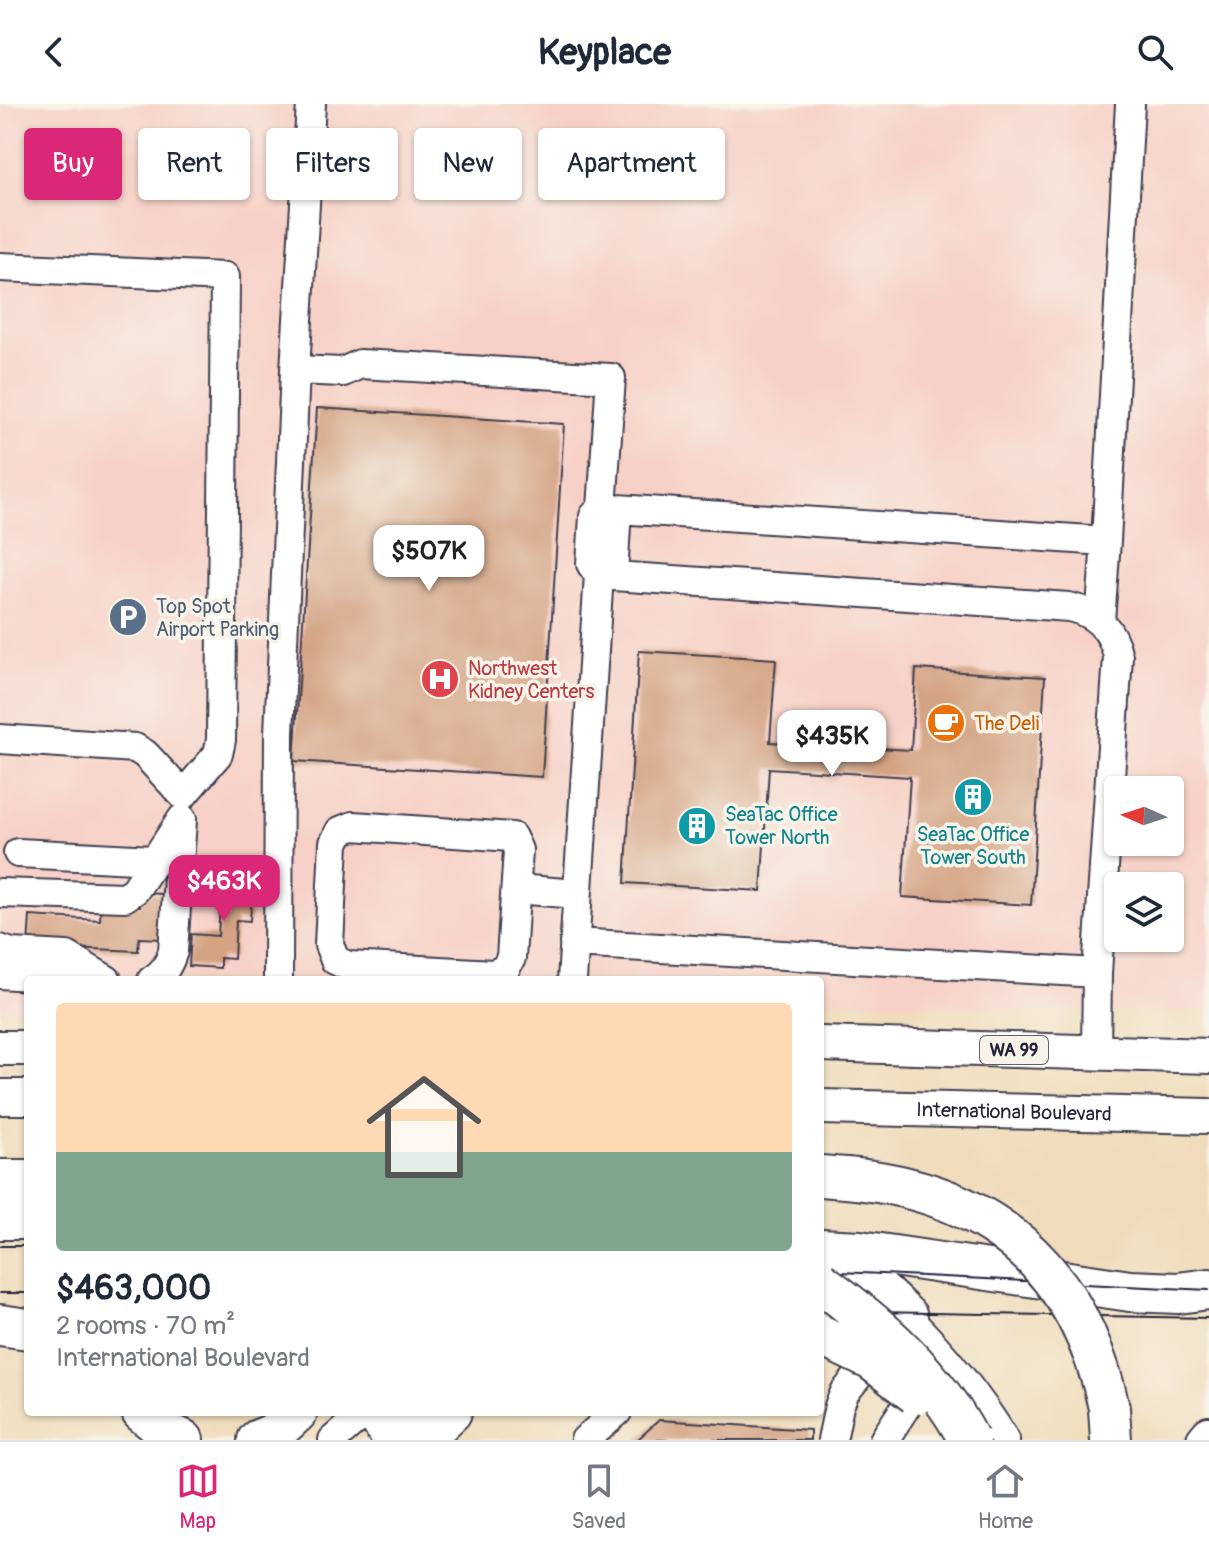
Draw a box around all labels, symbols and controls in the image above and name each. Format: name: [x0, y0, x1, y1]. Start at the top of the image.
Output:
icon: back: [32, 30, 76, 74]
text: Keyplace: [538, 30, 671, 75]
icon: search: [1133, 30, 1177, 74]
chip: Buy: [24, 128, 122, 200]
chip: Rent: [138, 128, 250, 200]
chip: Filters: [266, 128, 398, 200]
chip: New: [414, 128, 522, 200]
chip: Apartment: [538, 128, 725, 200]
pin: $507K: [373, 525, 485, 593]
text: $507K: [391, 535, 467, 567]
place label: Top Spot Airport Parking: [156, 594, 279, 642]
parking icon: Top Spot Airport Parking: [107, 596, 149, 638]
place label: Northwest Kidney Centers: [468, 656, 594, 704]
hospital icon: Northwest Kidney Centers: [419, 658, 461, 700]
cafe icon: The Deli: [925, 702, 967, 744]
pin: $435K: [776, 710, 888, 778]
place label: The Deli: [974, 711, 1039, 736]
text: $435K: [795, 720, 869, 752]
building icon: SeaTac Office Tower South: [952, 776, 994, 818]
north arrow: [1104, 776, 1184, 856]
map controls: [1104, 776, 1184, 952]
place label: SeaTac Office Tower North: [725, 802, 838, 850]
building icon: SeaTac Office Tower North: [676, 805, 718, 847]
place label: SeaTac Office Tower South: [917, 822, 1029, 870]
pin: $463K: [168, 855, 280, 923]
text: $463K: [187, 865, 261, 897]
button: layers: [1104, 872, 1184, 952]
road number: WA 99: [980, 1036, 1048, 1064]
icon: home: [352, 1055, 496, 1199]
street label: International Boulevard: [916, 1097, 1112, 1126]
text: $463,000: [56, 1267, 211, 1310]
text: 2 rooms · 70 m²: [56, 1310, 235, 1342]
text: International Boulevard: [56, 1342, 310, 1374]
tab: Map: [176, 1459, 220, 1535]
tab: Saved: [571, 1459, 626, 1535]
tab: Home: [978, 1459, 1033, 1535]

